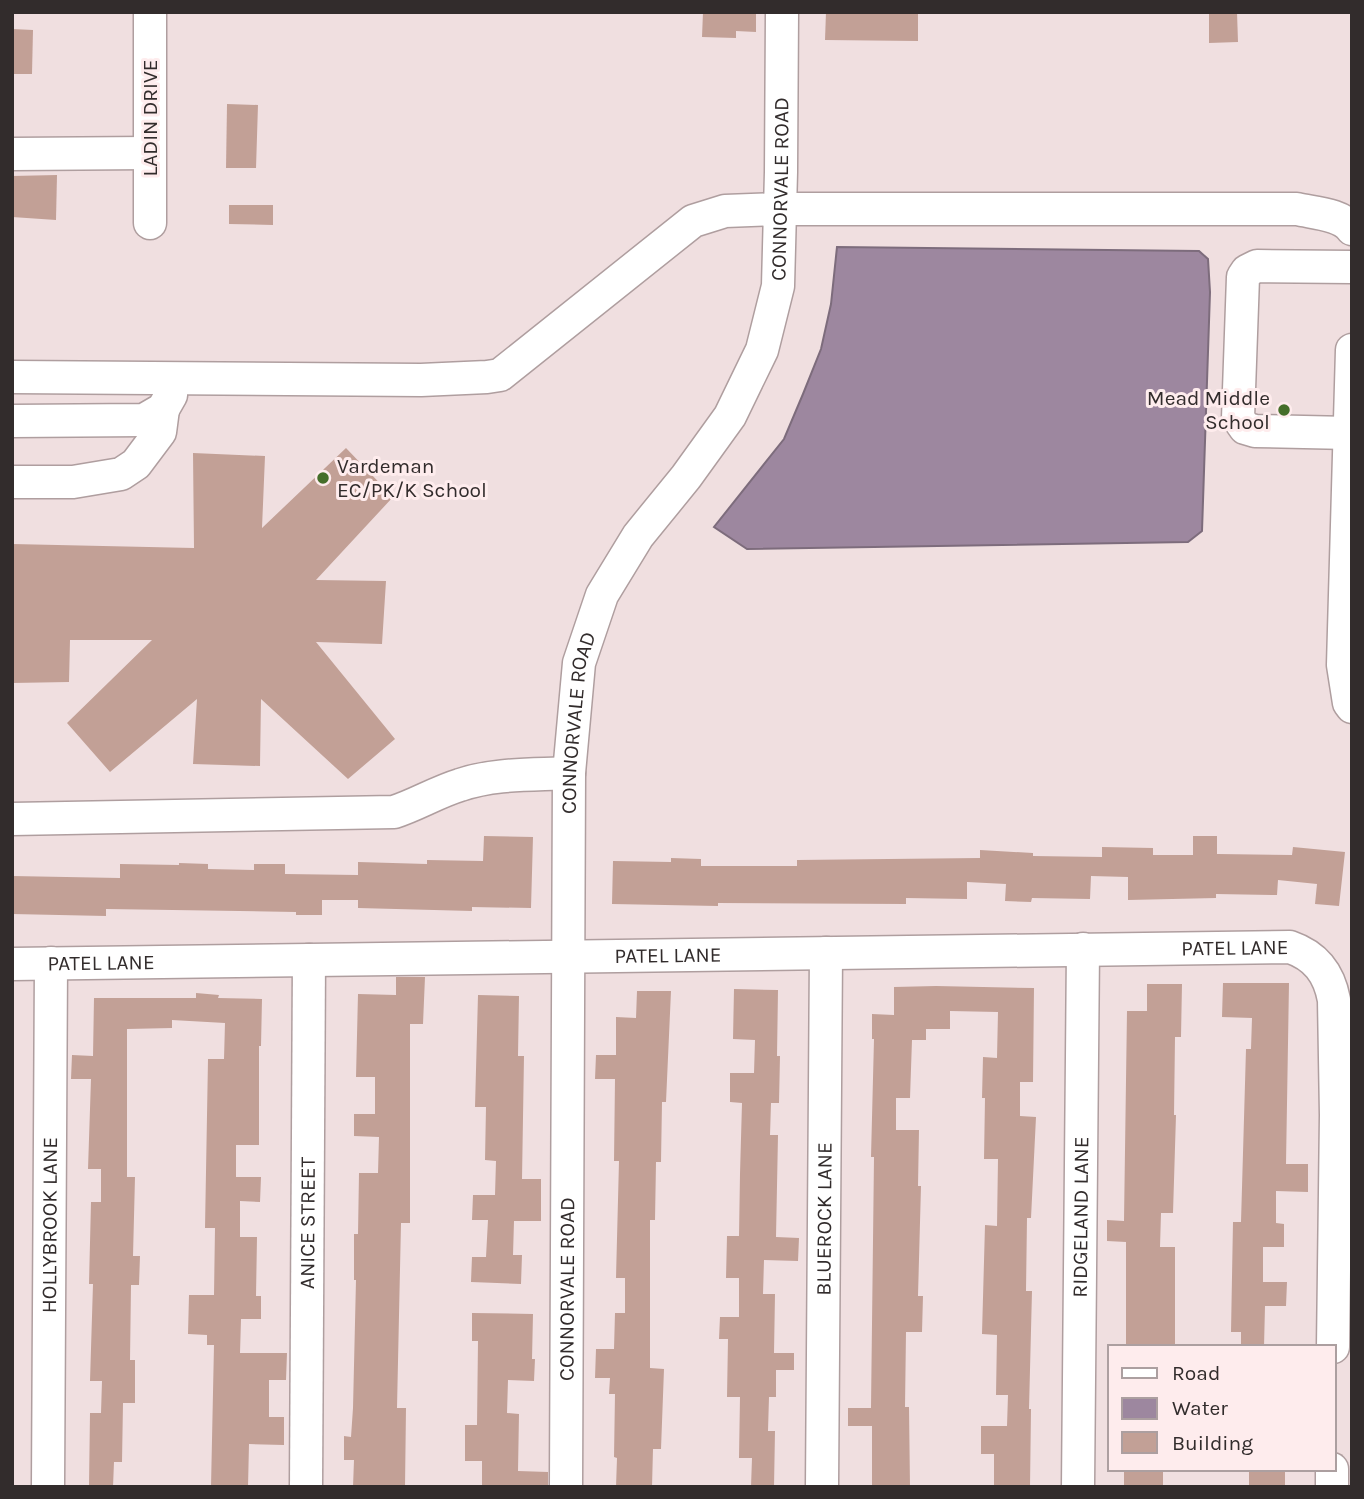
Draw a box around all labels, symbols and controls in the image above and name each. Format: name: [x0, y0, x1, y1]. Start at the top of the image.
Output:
street label: LADIN DRIVE: [138, 59, 162, 177]
street label: CONNORVALE ROAD: [766, 97, 793, 281]
place label: Mead Middle School: [1147, 386, 1270, 434]
marker: Mead Middle School: [1276, 402, 1292, 418]
place label: Vardeman EC/PK/K School: [337, 454, 487, 502]
marker: Vardeman EC/PK/K School: [315, 470, 331, 486]
street label: CONNORVALE ROAD: [557, 628, 601, 814]
street label: PATEL LANE: [1181, 935, 1289, 960]
street label: PATEL LANE: [614, 943, 722, 968]
street label: PATEL LANE: [47, 950, 155, 976]
street label: RIDGELAND LANE: [1068, 1136, 1093, 1298]
street label: HOLLYBROOK LANE: [37, 1137, 62, 1313]
street label: BLUEROCK LANE: [811, 1142, 837, 1296]
street label: ANICE STREET: [295, 1156, 320, 1289]
street label: CONNORVALE ROAD: [554, 1197, 579, 1381]
legend: [1108, 1345, 1336, 1471]
text: Road: [1172, 1361, 1220, 1385]
text: Water: [1172, 1396, 1228, 1420]
text: Building: [1172, 1431, 1253, 1455]

